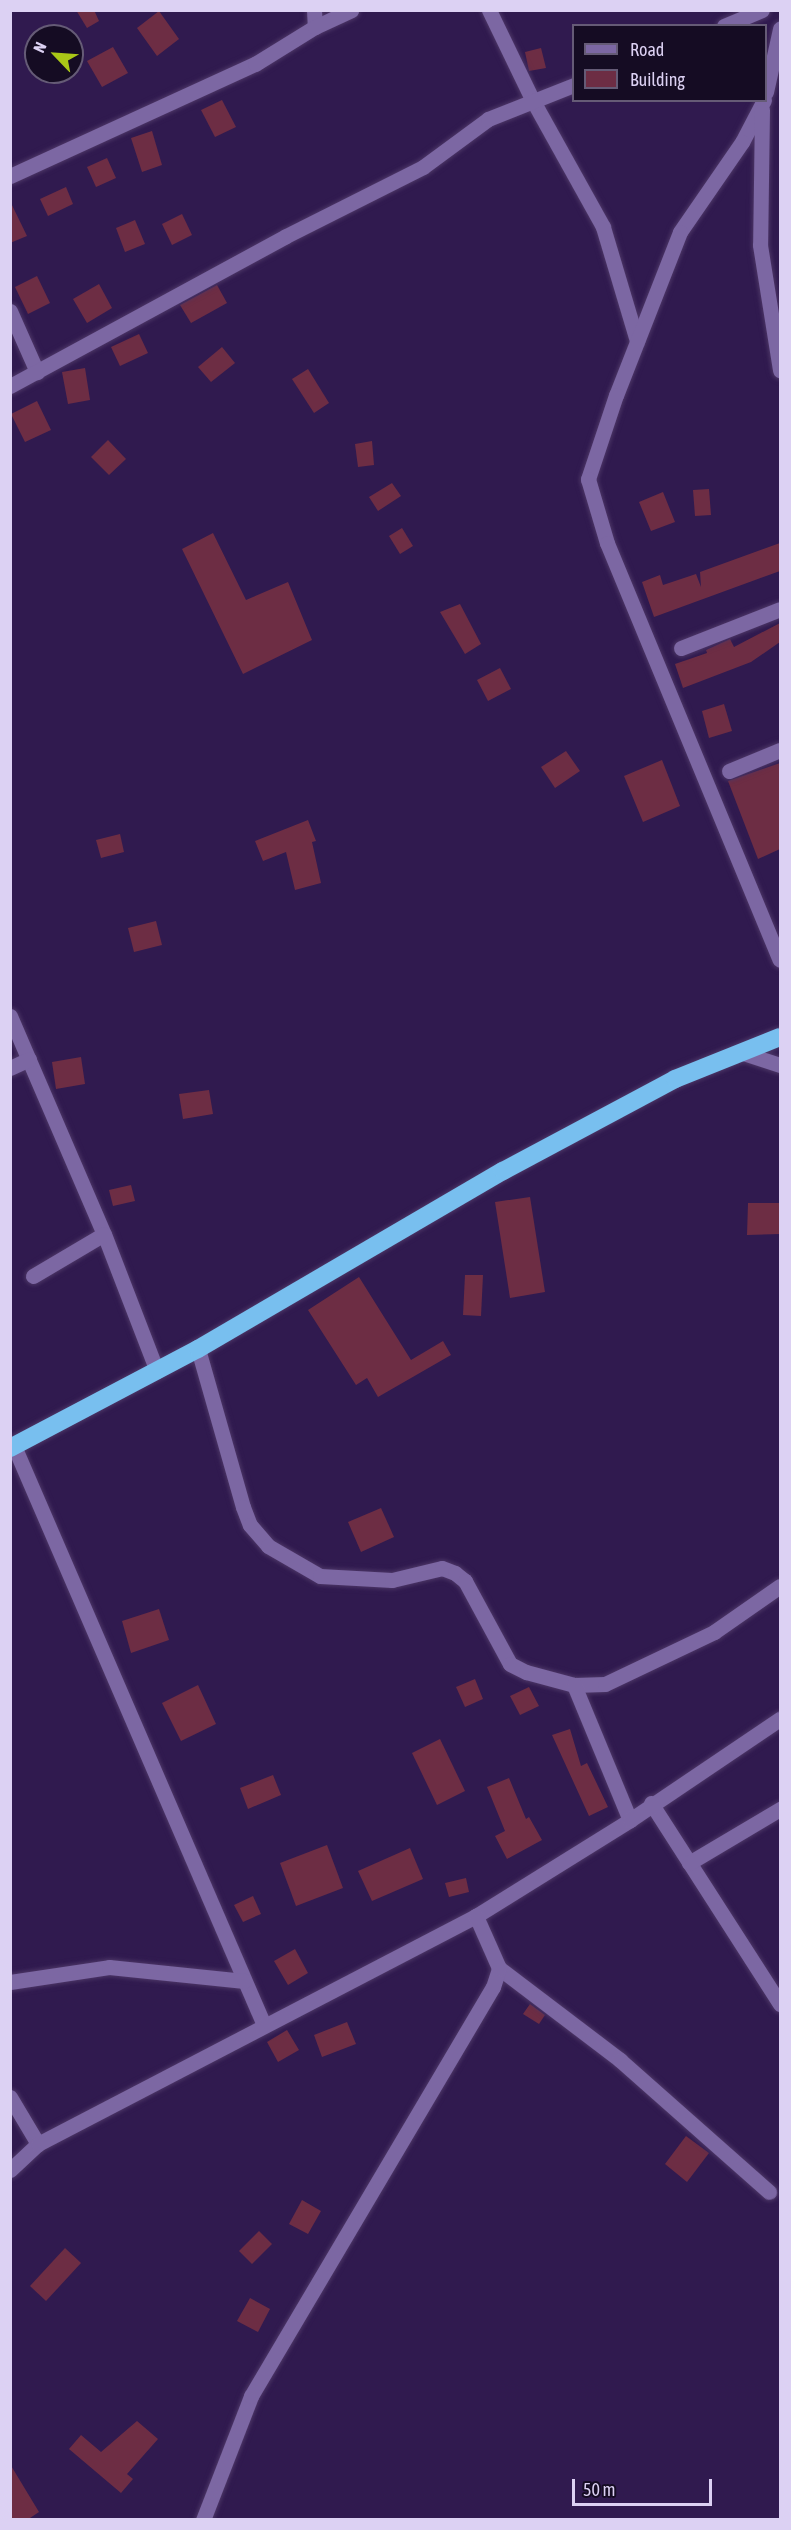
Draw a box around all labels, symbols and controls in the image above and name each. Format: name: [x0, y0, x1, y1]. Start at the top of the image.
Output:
north arrow: [24, 24, 84, 84]
legend: [572, 24, 767, 102]
text: N: [29, 39, 50, 55]
text: Road: [630, 39, 664, 60]
text: Building: [630, 69, 685, 90]
scale bar: [575, 2467, 714, 2505]
text: 50 m: [583, 2479, 615, 2500]

